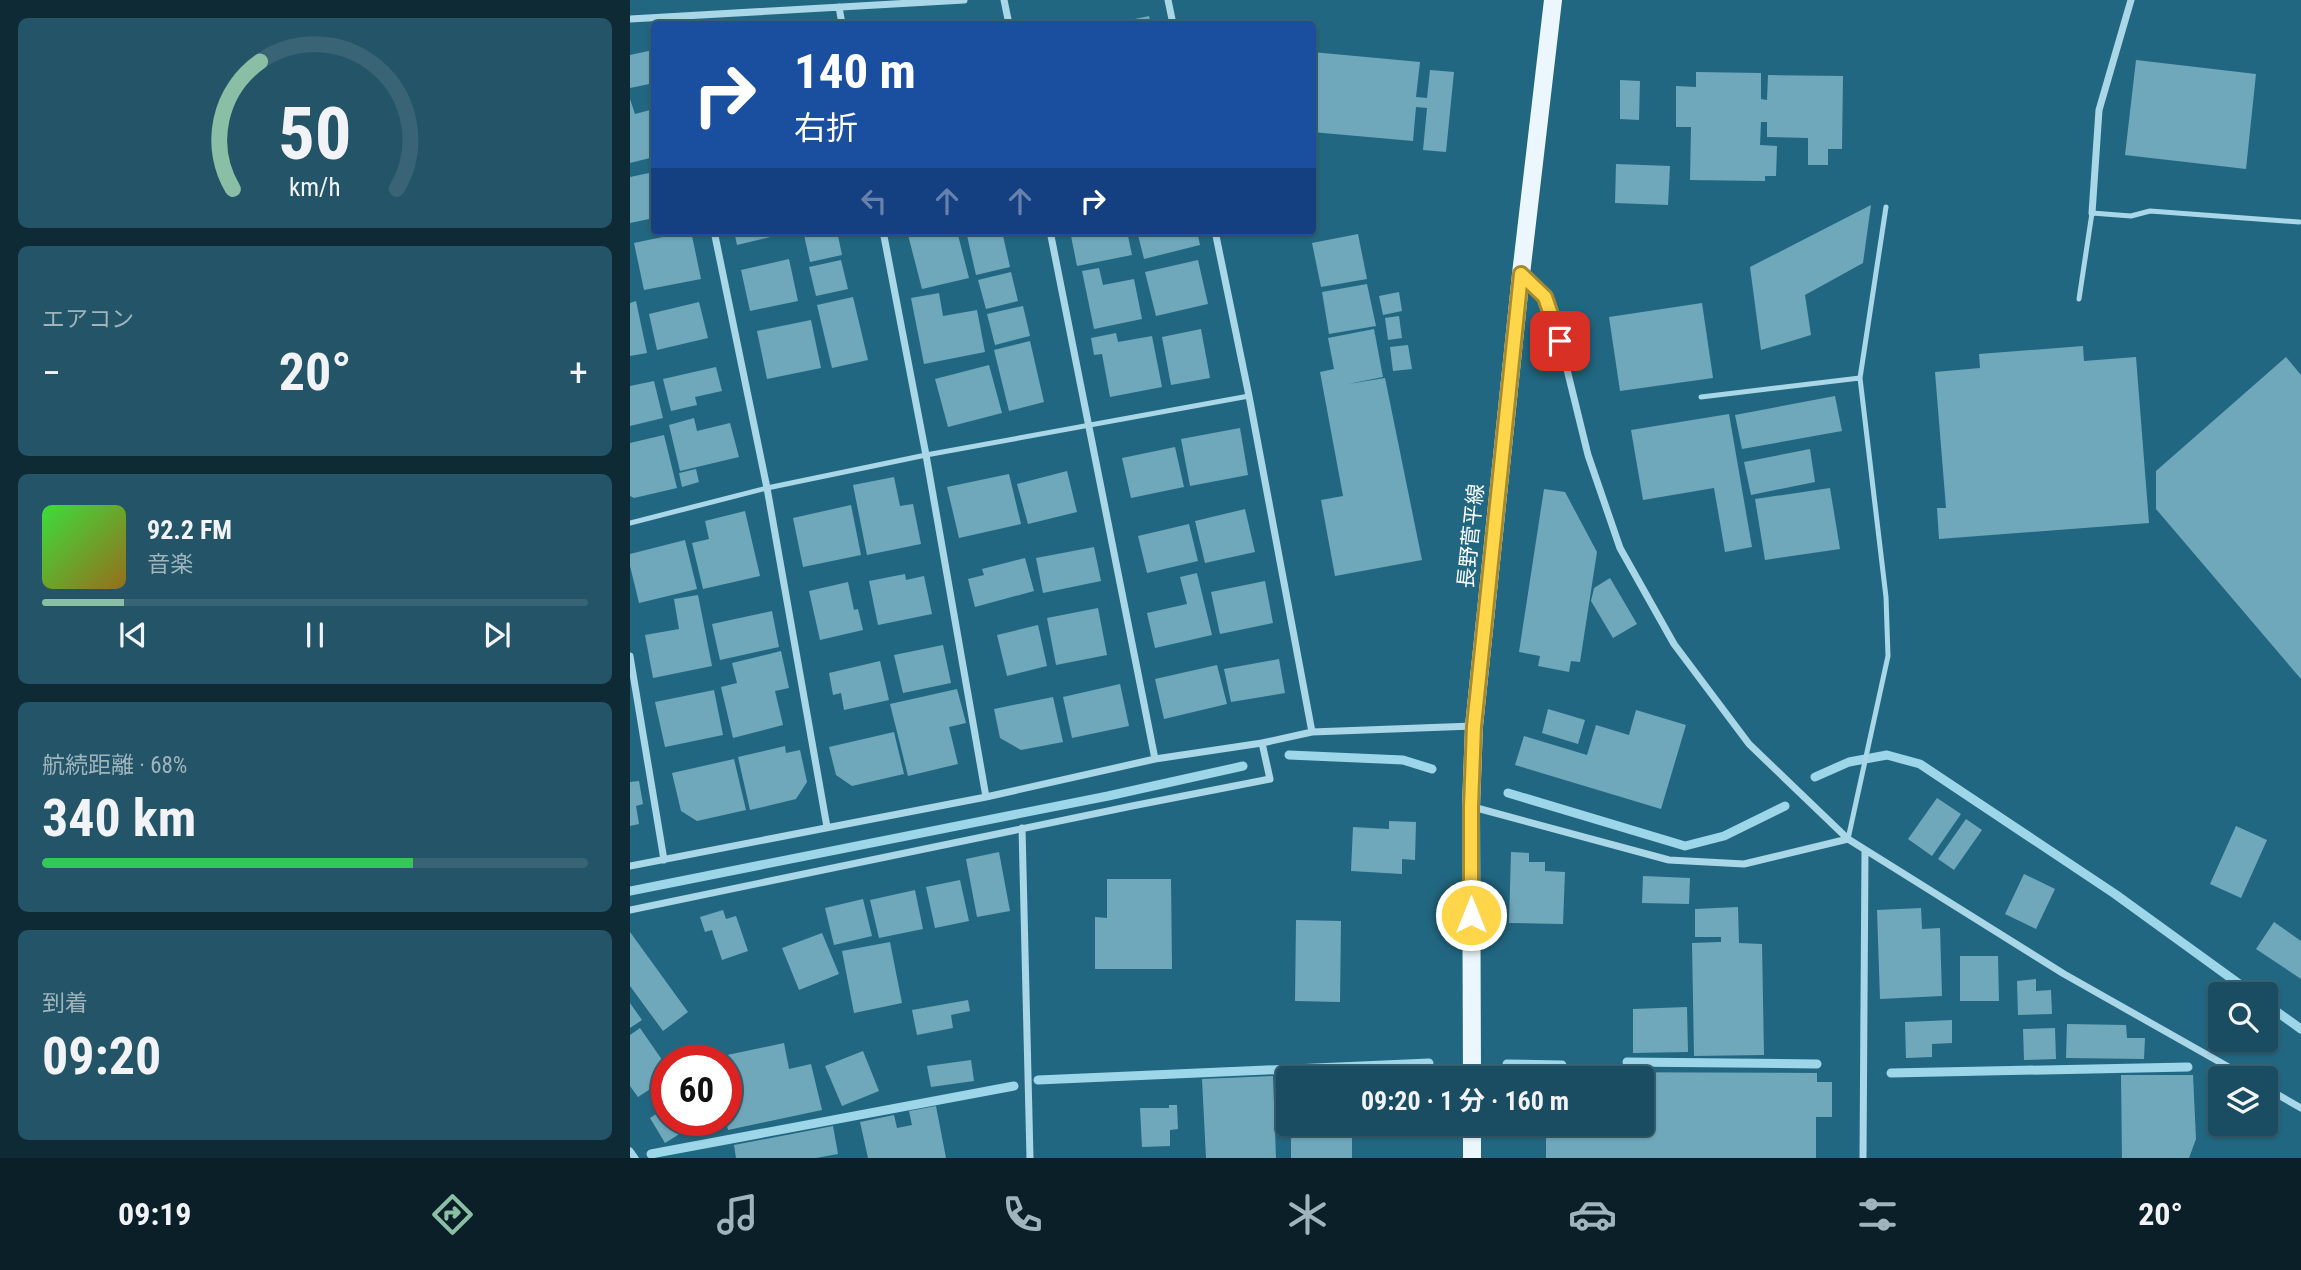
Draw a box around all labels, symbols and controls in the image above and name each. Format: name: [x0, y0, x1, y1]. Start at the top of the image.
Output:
text: 140 m: [794, 43, 916, 100]
icon: right: [679, 49, 770, 140]
text: 50: [278, 91, 352, 177]
text: 右折: [794, 109, 858, 147]
text: km/h: [289, 173, 341, 202]
icon: left: [855, 182, 893, 220]
icon: ahead: [928, 182, 966, 220]
icon: ahead: [1001, 182, 1039, 220]
icon: right: [1074, 182, 1112, 220]
text: エアコン: [42, 306, 134, 333]
pin: [1530, 311, 1590, 371]
icon: arrive: [1541, 322, 1579, 360]
text: 20°: [279, 342, 351, 403]
text: −: [42, 351, 61, 395]
text: +: [569, 351, 588, 395]
street label: 長野菅平線: [1454, 483, 1488, 589]
text: 92.2 FM: [147, 515, 232, 545]
text: 音楽: [147, 551, 193, 578]
icon: previous: [114, 616, 152, 654]
icon: pause: [296, 616, 334, 654]
icon: next: [478, 616, 516, 654]
text: 航続距離 · 68%: [42, 752, 187, 779]
text: 340 km: [42, 788, 196, 849]
position arrow: [1434, 878, 1508, 952]
map controls: [2208, 982, 2278, 1136]
button: search: [2208, 982, 2278, 1052]
text: 到着: [42, 990, 88, 1017]
text: 09:20: [42, 1026, 161, 1087]
speed limit sign: 60: [651, 1045, 742, 1136]
button: layers: [2208, 1066, 2278, 1136]
text: 09:20 · 1 分 · 160 m: [1361, 1086, 1569, 1116]
icon: directions: [428, 1190, 477, 1239]
icon: music: [713, 1190, 762, 1239]
icon: phone: [998, 1190, 1047, 1239]
icon: climate: [1283, 1190, 1332, 1239]
icon: car: [1568, 1190, 1617, 1239]
icon: filters: [1853, 1190, 1902, 1239]
text: 09:19: [118, 1195, 191, 1233]
text: 20°: [2138, 1195, 2183, 1233]

